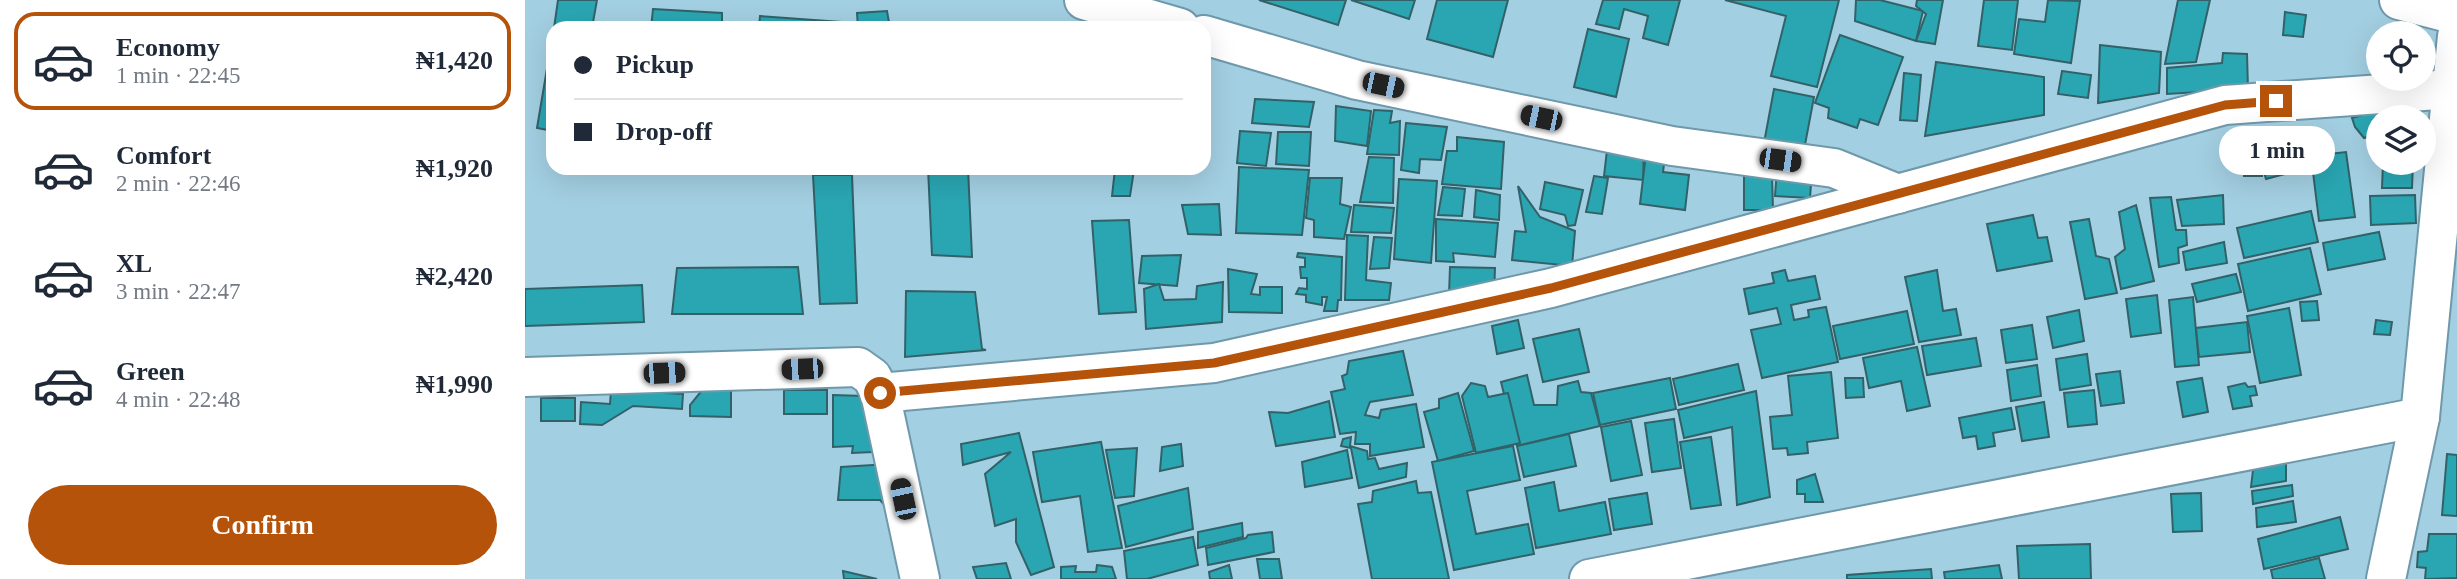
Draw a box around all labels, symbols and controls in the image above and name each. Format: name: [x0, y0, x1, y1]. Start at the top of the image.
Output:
map controls: [2366, 21, 2436, 175]
button: locate: [2366, 21, 2436, 91]
icon: car: [32, 30, 95, 93]
text: Economy: [116, 33, 220, 62]
text: ₦1,420: [416, 46, 493, 75]
text: Pickup: [616, 50, 694, 79]
text: 1 min · 22:45: [116, 63, 241, 88]
car: [1361, 70, 1406, 100]
route end: [2260, 85, 2292, 117]
car: [1519, 103, 1564, 133]
button: layers: [2366, 105, 2436, 175]
text: Drop-off: [616, 117, 712, 146]
callout: 1 min: [2218, 126, 2334, 174]
icon: car: [32, 138, 95, 201]
text: 1 min: [2249, 138, 2305, 163]
text: Comfort: [116, 141, 211, 170]
car: [1758, 147, 1803, 173]
text: ₦1,920: [416, 154, 493, 183]
text: 2 min · 22:46: [116, 171, 241, 196]
icon: car: [32, 246, 95, 309]
text: XL: [116, 249, 152, 278]
text: ₦2,420: [416, 262, 493, 291]
text: 3 min · 22:47: [116, 279, 241, 304]
icon: car: [32, 354, 95, 417]
text: Green: [116, 357, 185, 386]
car: [781, 358, 824, 380]
car: [643, 362, 686, 384]
text: ₦1,990: [416, 370, 493, 399]
route start: [864, 377, 896, 409]
text: 4 min · 22:48: [116, 387, 241, 412]
car: [889, 476, 918, 522]
button: Confirm: [28, 485, 497, 565]

